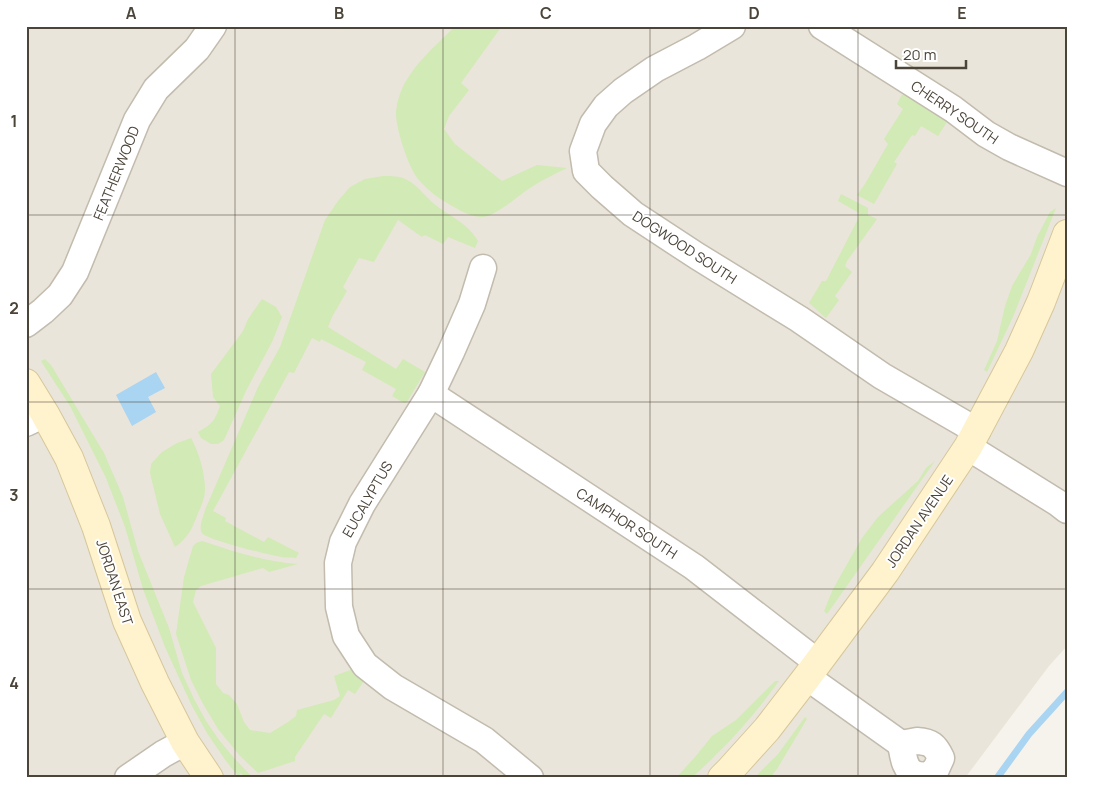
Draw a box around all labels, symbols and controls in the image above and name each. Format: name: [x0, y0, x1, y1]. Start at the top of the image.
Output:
text: A: [126, 2, 137, 24]
text: B: [334, 2, 344, 24]
text: C: [540, 2, 552, 24]
text: D: [748, 2, 760, 24]
text: E: [957, 2, 967, 24]
scale bar: [896, 38, 966, 70]
text: 20 m: [903, 44, 936, 65]
street label: CHERRY SOUTH: [908, 76, 1002, 148]
text: 1: [10, 110, 18, 132]
street label: FEATHERWOOD: [88, 123, 144, 223]
street label: DOGWOOD SOUTH: [629, 206, 741, 288]
text: 2: [9, 297, 19, 319]
street label: EUCALYPTUS: [338, 457, 397, 540]
street label: JORDAN AVENUE: [881, 471, 957, 571]
street label: CAMPHOR SOUTH: [573, 483, 681, 563]
text: 3: [9, 484, 19, 506]
street label: JORDAN EAST: [92, 537, 138, 628]
text: 4: [9, 672, 19, 694]

